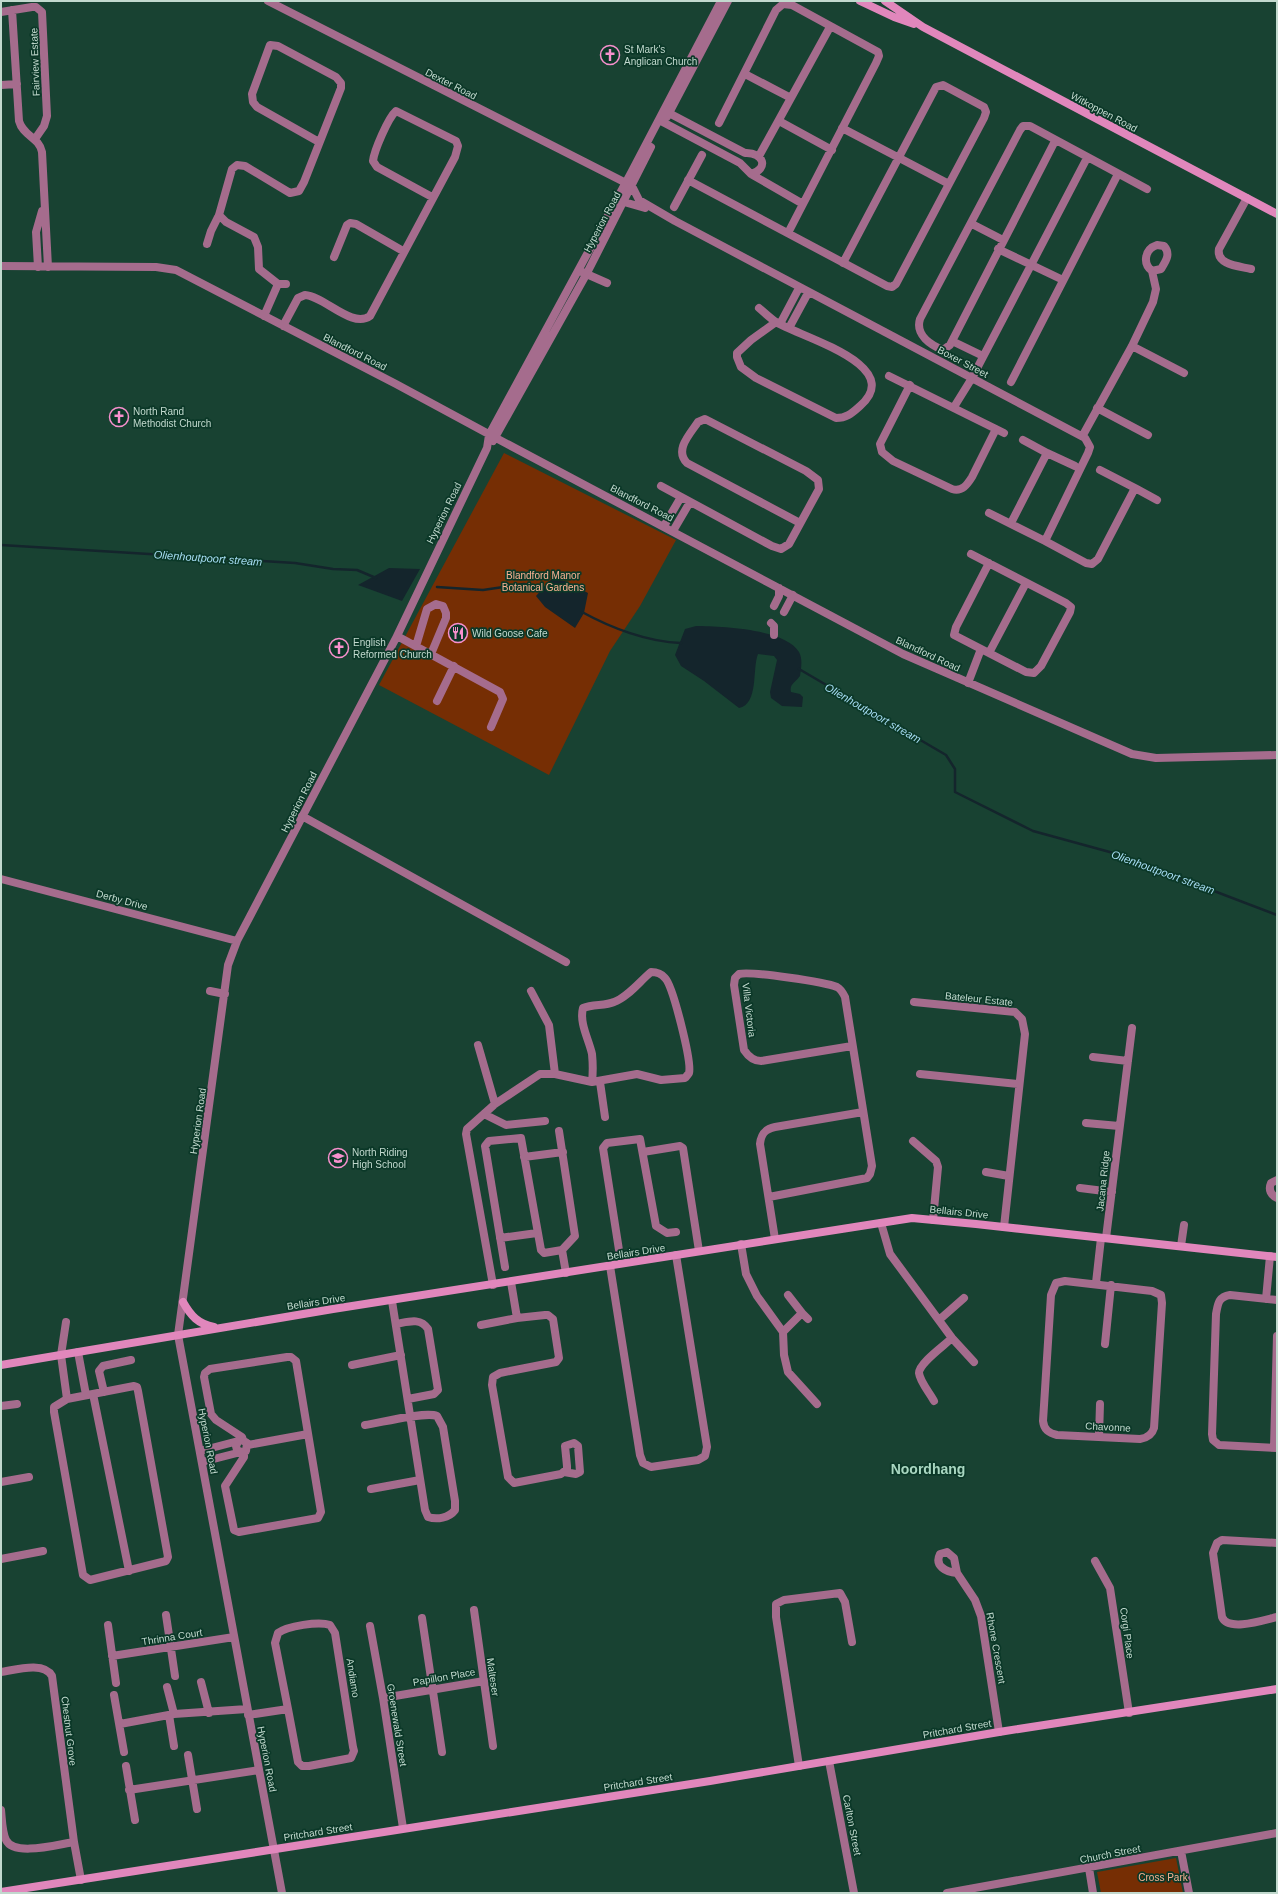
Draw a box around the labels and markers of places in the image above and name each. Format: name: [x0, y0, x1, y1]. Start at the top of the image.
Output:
church icon: St Mark's Anglican Church: [599, 44, 621, 66]
place label: St Mark's Anglican Church: [624, 44, 697, 67]
church icon: North Rand Methodist Church: [108, 406, 130, 428]
place label: North Rand Methodist Church: [133, 406, 211, 429]
restaurant icon: Wild Goose Cafe: [447, 622, 469, 644]
place label: Wild Goose Cafe: [472, 628, 548, 639]
church icon: English Reformed Church: [328, 637, 350, 659]
place label: English Reformed Church: [353, 637, 432, 660]
school or university icon: North Riding High School: [327, 1147, 349, 1169]
place label: North Riding High School: [352, 1147, 408, 1170]

